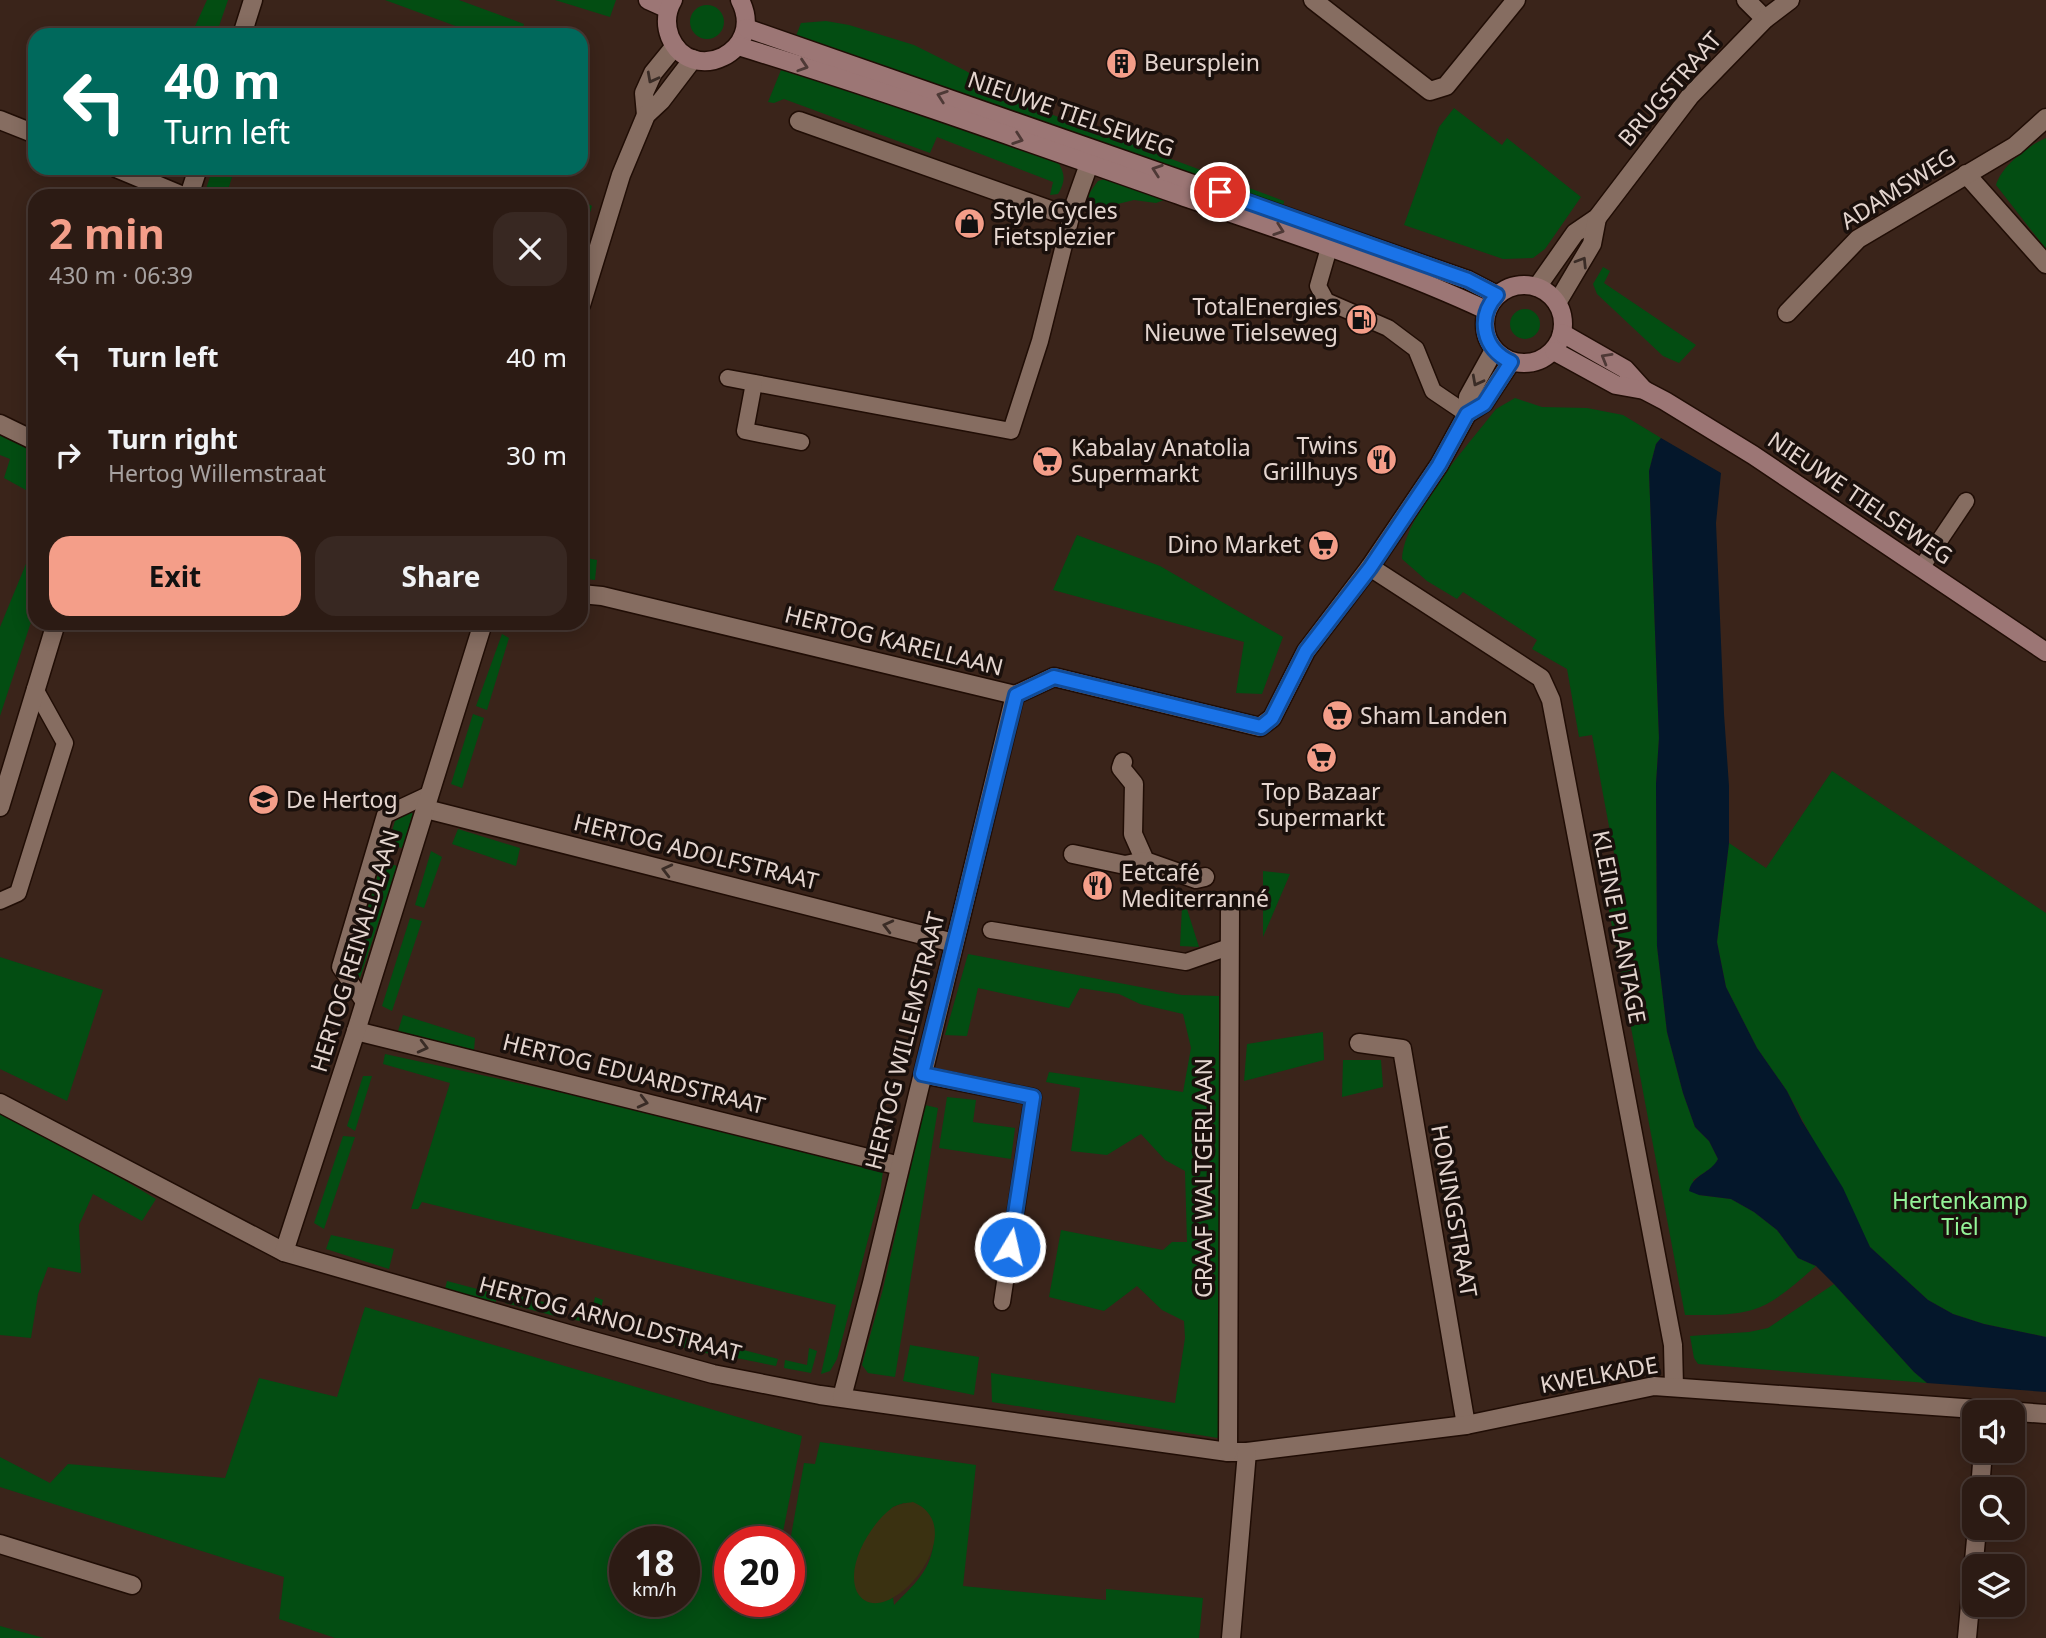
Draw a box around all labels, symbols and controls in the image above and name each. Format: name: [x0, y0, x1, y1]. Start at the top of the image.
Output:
street label: BRUGSTRAAT: [1610, 24, 1728, 153]
building icon: Beursplein: [1104, 46, 1138, 80]
place label: Beursplein: [1144, 46, 1260, 78]
text: 40 m: [164, 47, 281, 113]
icon: left: [49, 56, 140, 147]
one-way arrow: [796, 58, 809, 72]
street label: NIEUWE TIELSEWEG: [964, 63, 1179, 163]
one-way arrow: [646, 70, 660, 83]
one-way arrow: [937, 89, 949, 104]
text: Turn left: [164, 110, 290, 153]
one-way arrow: [1012, 131, 1024, 145]
street label: ADAMSWEG: [1834, 140, 1961, 236]
pin: [1190, 162, 1250, 222]
one-way arrow: [1152, 164, 1164, 178]
icon: arrive: [1201, 173, 1239, 211]
place label: Style Cycles Fietsplezier: [993, 194, 1118, 252]
text: 2 min: [49, 204, 165, 261]
shop icon: Style Cycles Fietsplezier: [953, 207, 987, 241]
button: close: [493, 212, 567, 286]
one-way arrow: [1273, 222, 1285, 236]
one-way arrow: [1573, 257, 1586, 270]
text: 430 m · 06:39: [49, 259, 193, 291]
place label: TotalEnergies Nieuwe Tielseweg: [1144, 290, 1338, 348]
fuel station icon: TotalEnergies Nieuwe Tielseweg: [1344, 303, 1378, 337]
icon: left: [49, 338, 87, 376]
text: Turn left: [108, 339, 219, 375]
text: 40 m: [506, 339, 567, 375]
one-way arrow: [1601, 353, 1614, 366]
one-way arrow: [1472, 374, 1485, 386]
text: Turn right: [108, 421, 238, 457]
street label: NIEUWE TIELSEWEG: [1762, 423, 1959, 571]
place label: Twins Grillhuys: [1263, 429, 1358, 487]
place label: Kabalay Anatolia Supermarkt: [1071, 431, 1251, 489]
icon: right: [49, 436, 87, 474]
text: 30 m: [506, 437, 567, 473]
restaurant icon: Twins Grillhuys: [1364, 442, 1398, 476]
supermarket icon: Kabalay Anatolia Supermarkt: [1031, 444, 1065, 478]
text: Hertog Willemstraat: [108, 457, 326, 489]
place label: Dino Market: [1167, 528, 1301, 560]
supermarket icon: Dino Market: [1307, 528, 1341, 562]
button: Exit: [49, 536, 301, 616]
button: Share: [315, 536, 567, 616]
street label: HERTOG KARELLAAN: [782, 597, 1007, 683]
supermarket icon: Sham Landen: [1320, 699, 1354, 733]
place label: Sham Landen: [1360, 699, 1508, 731]
supermarket icon: Top Bazaar Supermarkt: [1304, 741, 1338, 775]
place label: Top Bazaar Supermarkt: [1257, 775, 1385, 833]
school or university icon: De Hertog: [246, 783, 280, 817]
place label: De Hertog: [286, 783, 398, 815]
street label: HERTOG ADOLFSTRAAT: [571, 805, 822, 897]
street label: HERTOG REINALDLAAN: [302, 826, 406, 1076]
street label: KLEINE PLANTAGE: [1586, 827, 1654, 1026]
place label: Eetcafé Mediterranné: [1121, 856, 1269, 914]
one-way arrow: [661, 864, 673, 878]
restaurant icon: Eetcafé Mediterranné: [1081, 869, 1115, 903]
street label: HERTOG WILLEMSTRAAT: [857, 908, 952, 1173]
one-way arrow: [882, 920, 894, 934]
street label: HERTOG EDUARDSTRAAT: [500, 1025, 769, 1121]
one-way arrow: [417, 1039, 429, 1053]
street label: GRAAF WALTGERLAAN: [1187, 1058, 1219, 1298]
one-way arrow: [637, 1094, 649, 1108]
street label: HONINGSTRAAT: [1424, 1122, 1486, 1300]
park label: Hertenkamp Tiel: [1892, 1184, 2028, 1242]
position arrow: [973, 1210, 1047, 1284]
street label: HERTOG ARNOLDSTRAAT: [475, 1268, 745, 1369]
street label: KWELKADE: [1537, 1348, 1660, 1400]
map controls: [1962, 1400, 2025, 1617]
button: sound: [1962, 1400, 2025, 1463]
button: search: [1962, 1477, 2025, 1540]
speed limit sign: 20: [714, 1526, 805, 1617]
text: 18: [634, 1539, 675, 1586]
button: layers: [1962, 1554, 2025, 1617]
text: km/h: [632, 1577, 677, 1601]

